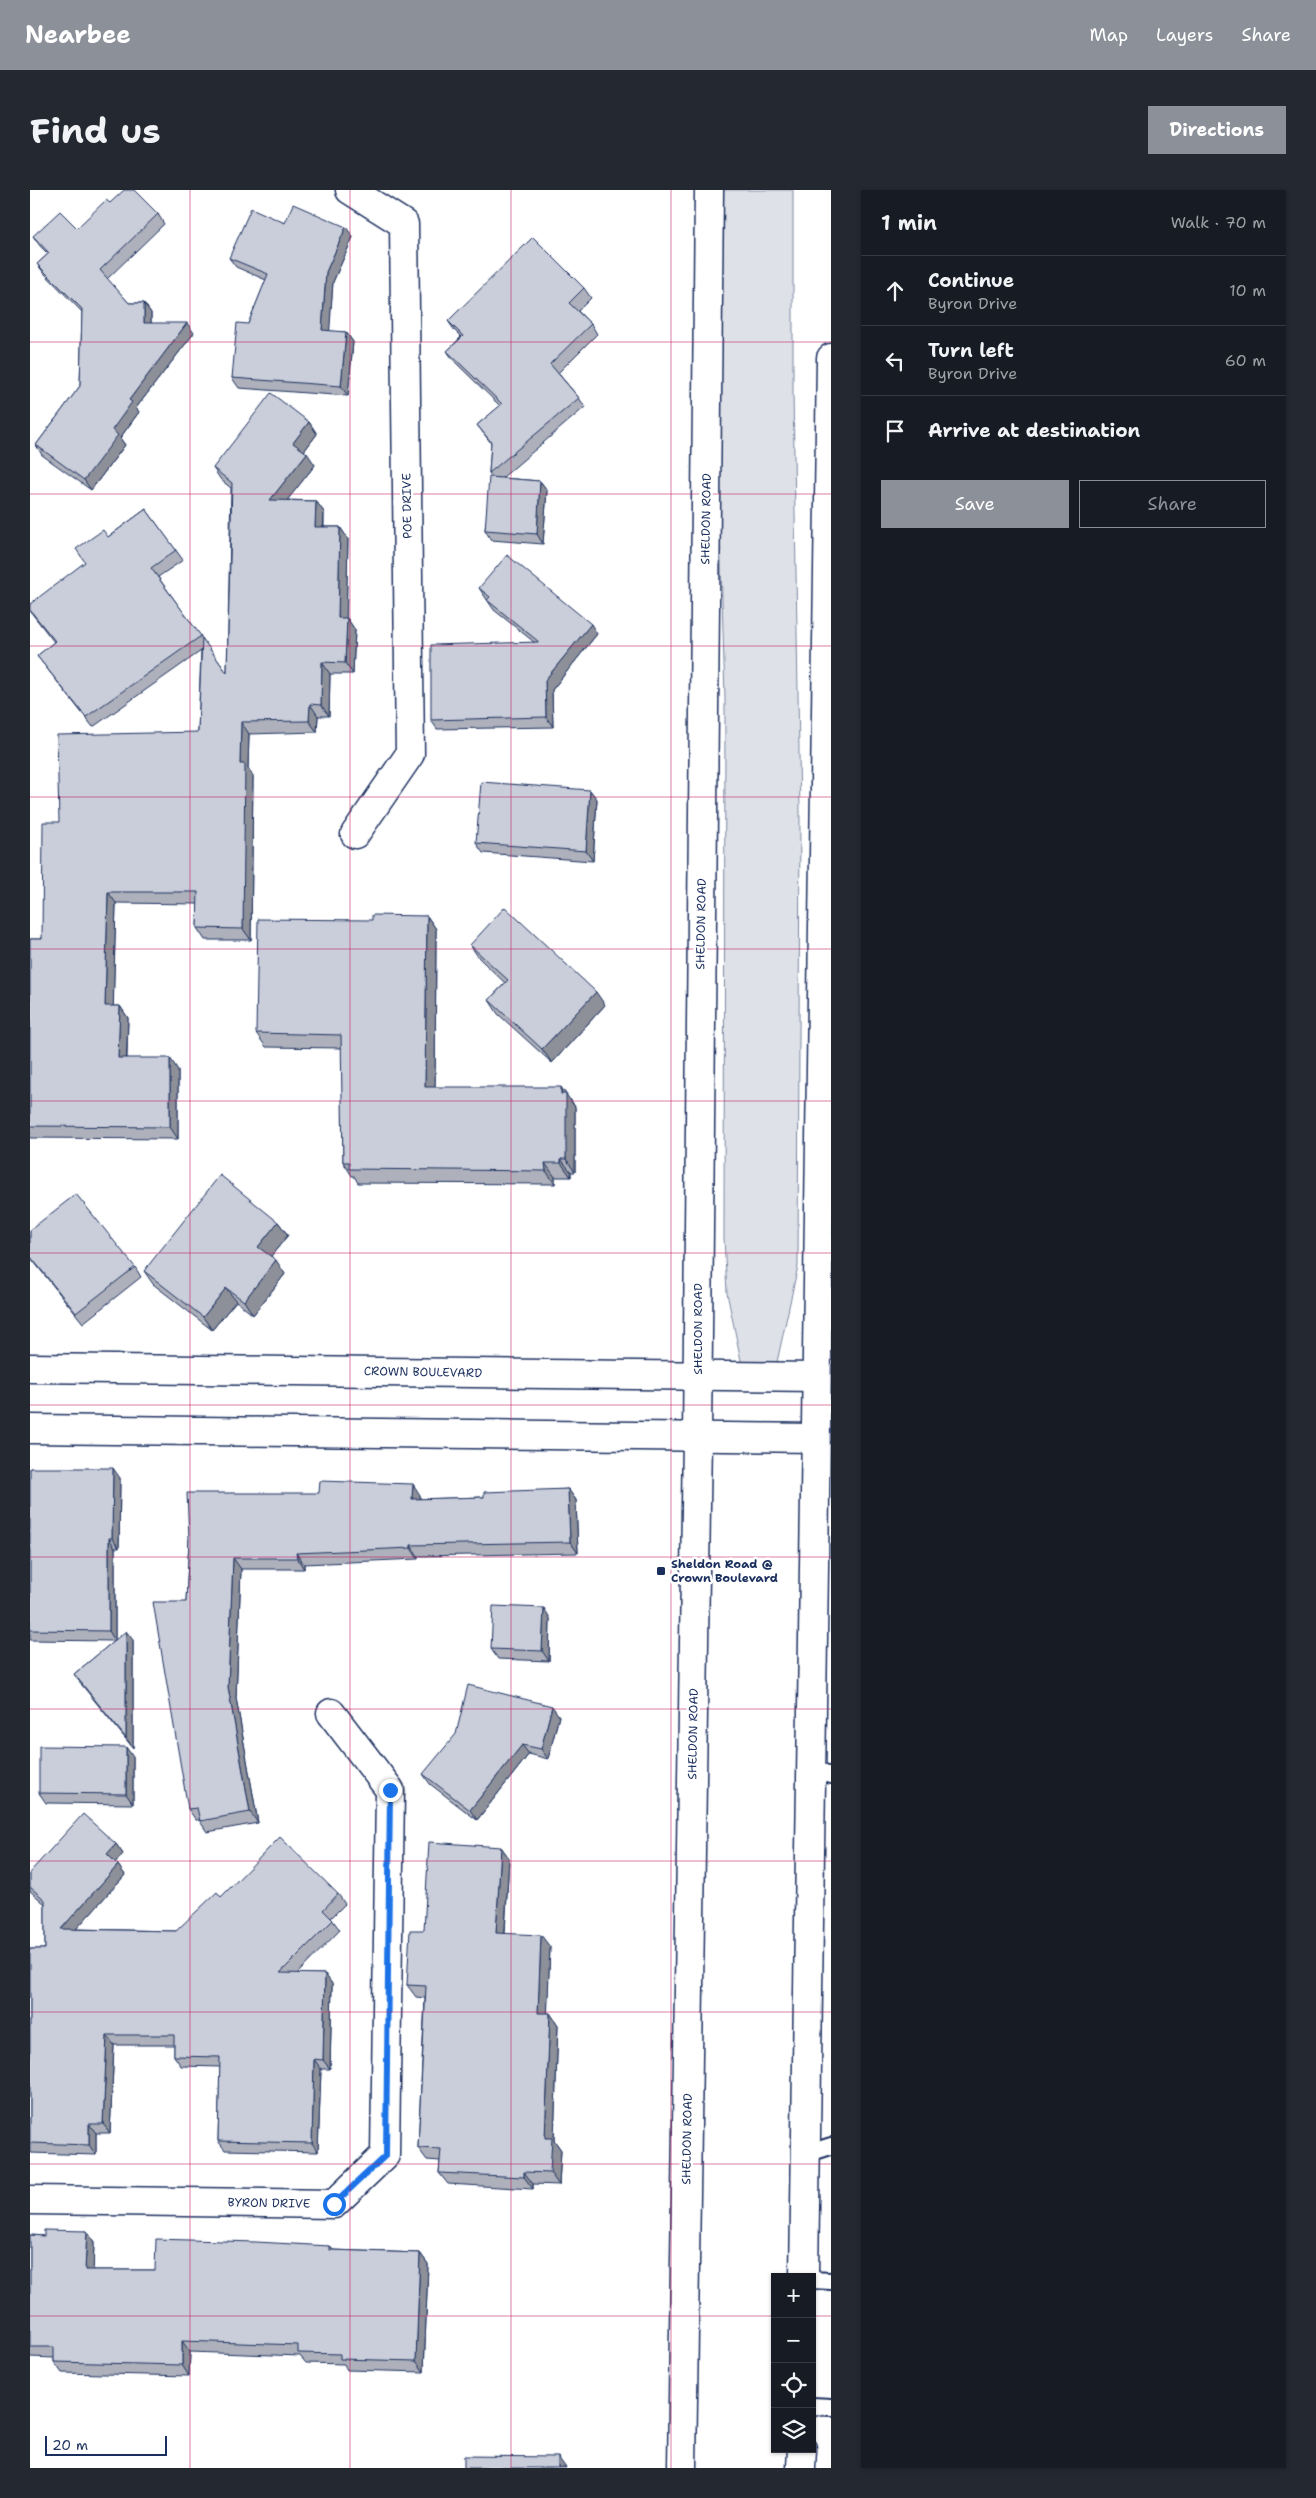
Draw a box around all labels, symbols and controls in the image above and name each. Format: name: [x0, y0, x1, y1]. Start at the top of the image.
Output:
text: Nearbee: [25, 19, 131, 51]
text: Map: [1090, 23, 1128, 47]
text: Layers: [1156, 23, 1213, 47]
text: Share: [1241, 23, 1291, 47]
button: Directions: [1148, 106, 1286, 154]
text: Find us: [30, 107, 161, 154]
text: 1 min: [881, 209, 937, 237]
text: Walk · 70 m: [1171, 212, 1266, 233]
text: Continue: [928, 268, 1014, 293]
icon: ahead: [881, 277, 909, 305]
text: 10 m: [1229, 280, 1266, 301]
text: Byron Drive: [928, 293, 1017, 314]
text: Turn left: [928, 338, 1014, 363]
icon: left: [881, 347, 909, 375]
text: 60 m: [1225, 350, 1266, 371]
text: Byron Drive: [928, 363, 1017, 384]
icon: arrive: [881, 417, 909, 445]
text: Arrive at destination: [928, 418, 1140, 443]
street label: POE DRIVE: [398, 473, 416, 539]
street label: SHELDON ROAD: [697, 473, 715, 565]
button: Save: [881, 480, 1069, 528]
button: Share: [1079, 480, 1266, 528]
street label: SHELDON ROAD: [692, 878, 710, 970]
street label: SHELDON ROAD: [690, 1283, 706, 1375]
street label: CROWN BOULEVARD: [364, 1363, 482, 1381]
place label: Sheldon Road @ Crown Boulevard: [671, 1556, 778, 1586]
marker: Sheldon Road @ Crown Boulevard: [655, 1565, 667, 1577]
street label: SHELDON ROAD: [684, 1688, 702, 1780]
route end: [379, 1779, 402, 1802]
street label: SHELDON ROAD: [678, 2093, 696, 2185]
route start: [323, 2193, 346, 2216]
street label: BYRON DRIVE: [228, 2194, 310, 2212]
map controls: [771, 2273, 816, 2453]
button: +: [771, 2273, 816, 2318]
button: −: [771, 2318, 816, 2363]
button: locate: [771, 2363, 816, 2408]
button: layers: [771, 2408, 816, 2453]
scale bar: [45, 2433, 168, 2456]
text: 20 m: [52, 2436, 88, 2454]

